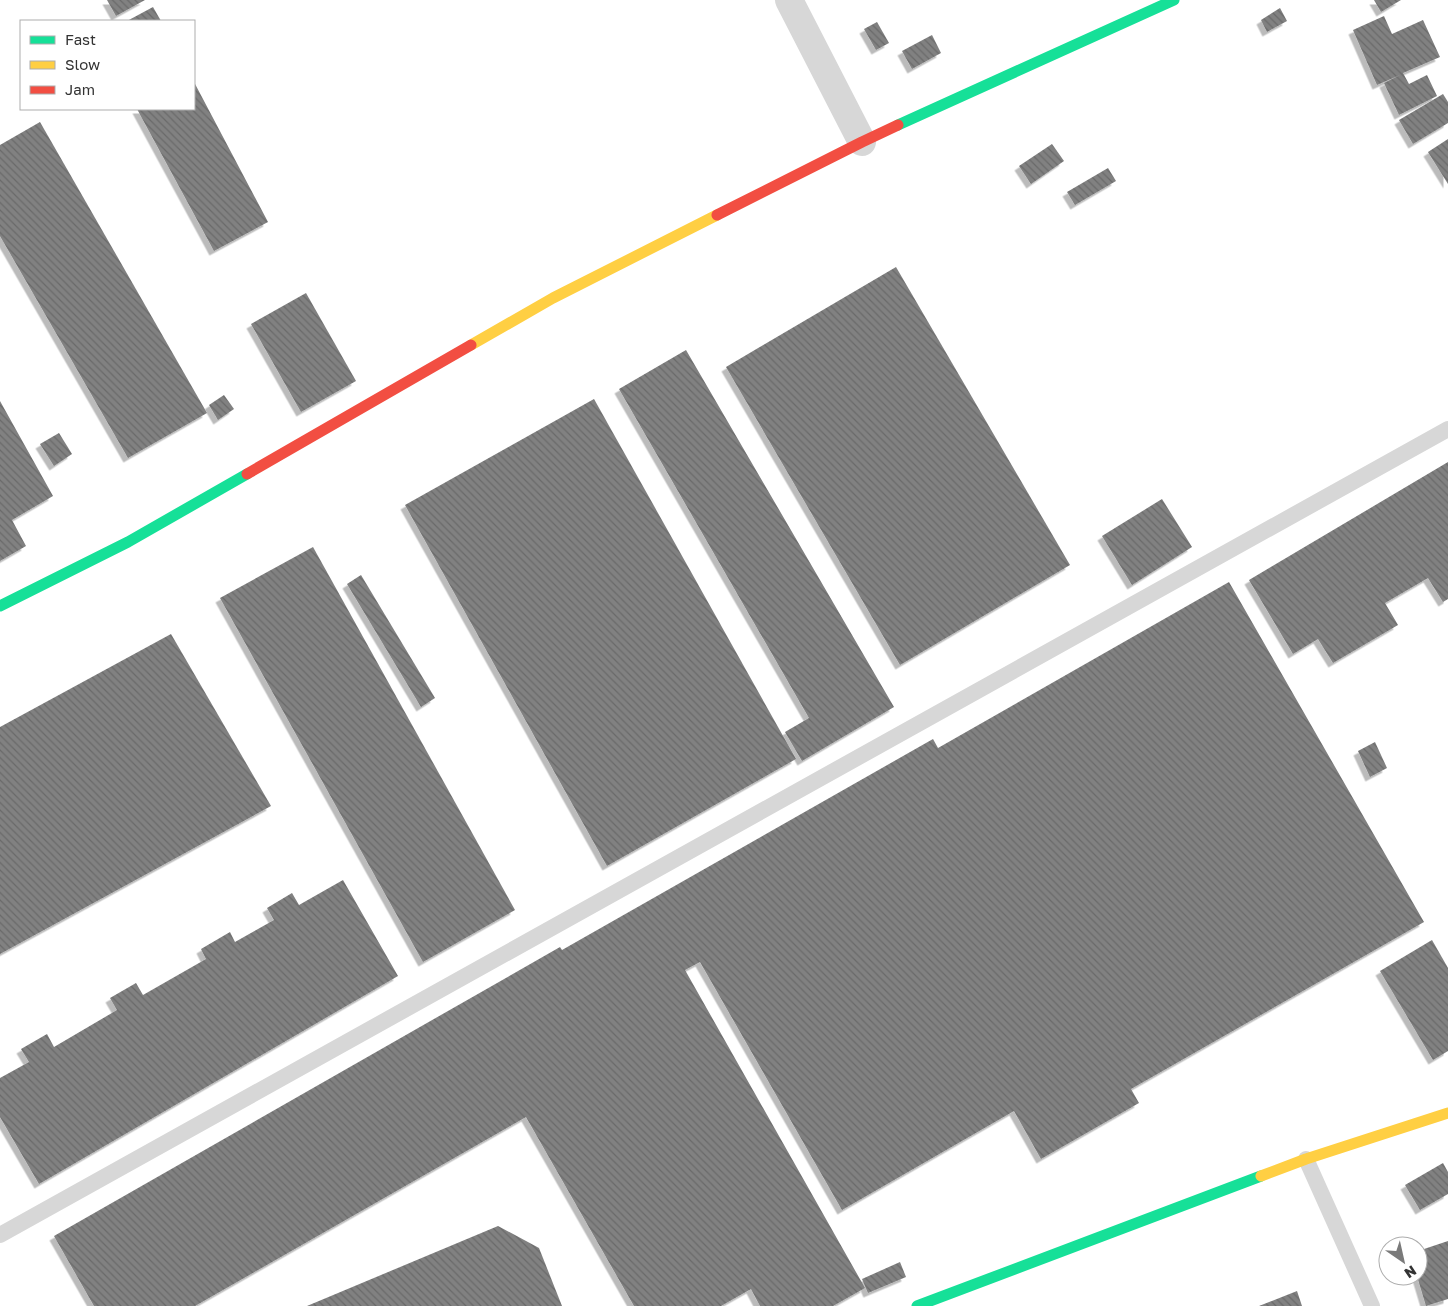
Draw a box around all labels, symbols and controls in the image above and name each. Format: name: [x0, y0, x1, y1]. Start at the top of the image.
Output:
legend: [20, 20, 195, 110]
text: Fast: [65, 30, 96, 48]
text: Slow: [65, 55, 100, 73]
text: Jam: [65, 80, 95, 98]
north arrow: [1378, 1236, 1428, 1286]
text: N: [1401, 1262, 1420, 1282]

